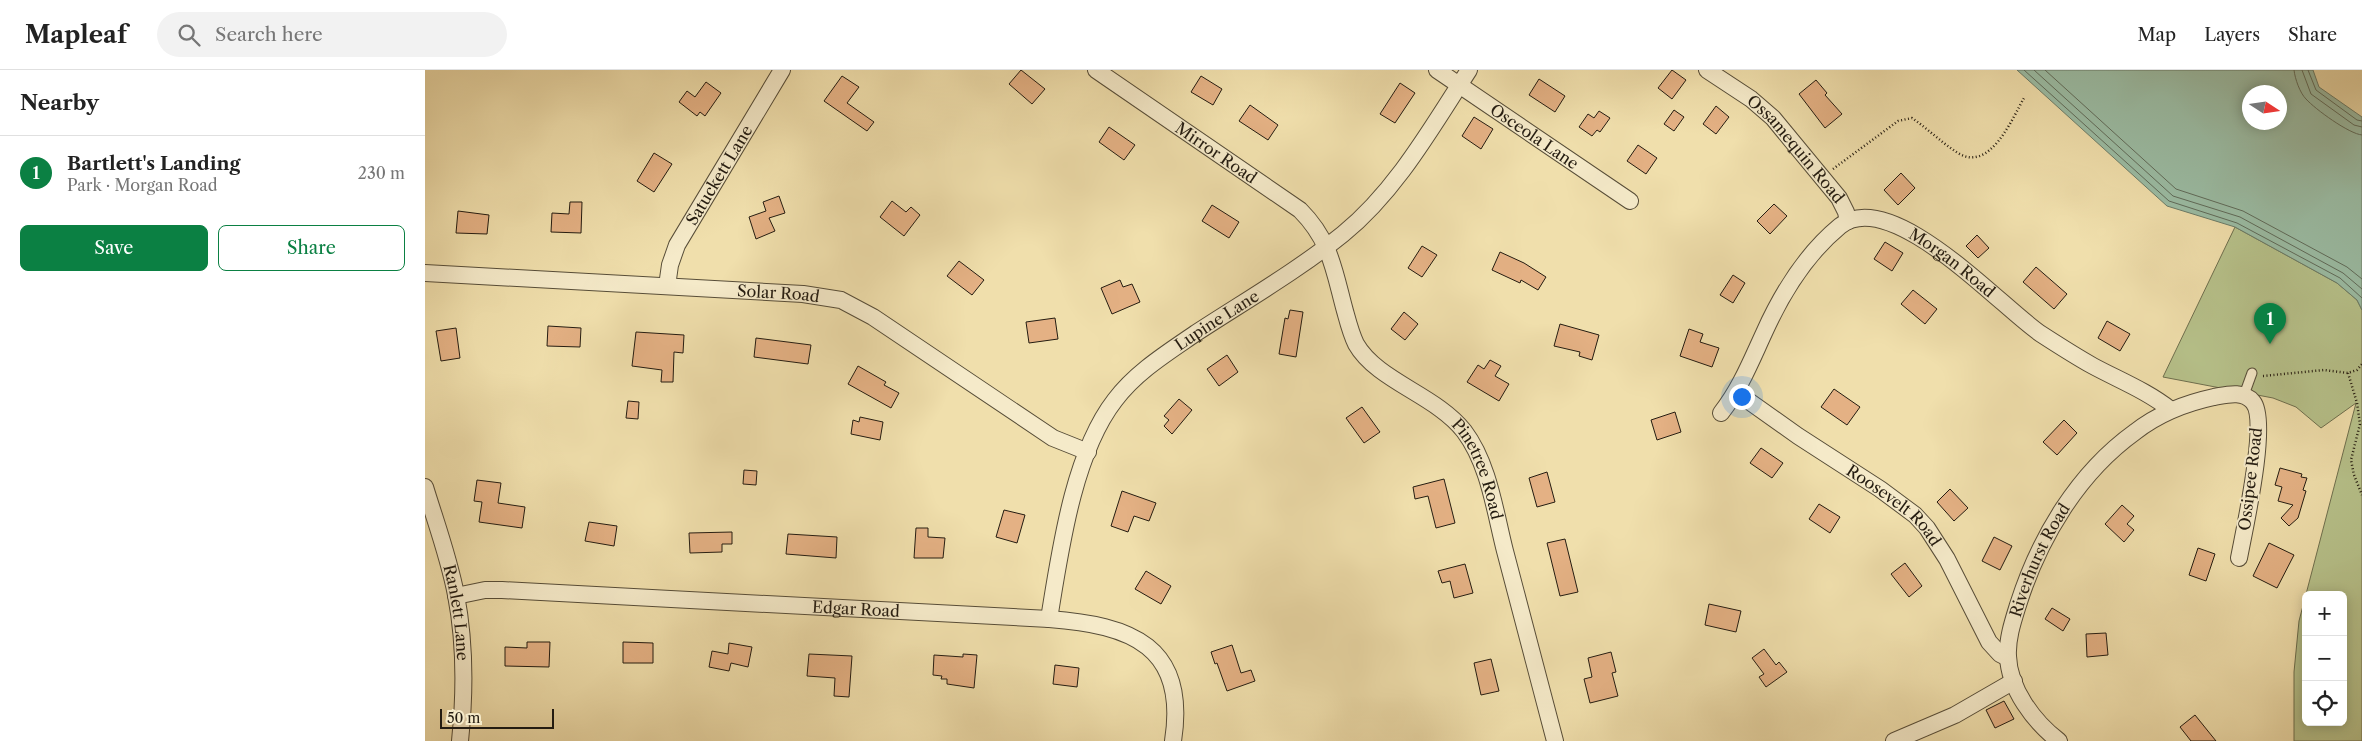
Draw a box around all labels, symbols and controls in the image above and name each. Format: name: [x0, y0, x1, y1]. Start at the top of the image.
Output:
search box: [157, 12, 507, 57]
text: Mapleaf: [25, 20, 127, 49]
icon: search: [175, 21, 203, 49]
text: Search here: [215, 23, 323, 46]
text: Map: [2138, 24, 2176, 46]
text: Layers: [2204, 24, 2260, 46]
text: Share: [2288, 24, 2337, 46]
north arrow: [2242, 85, 2287, 130]
text: Nearby: [20, 90, 99, 115]
street label: Ossamequin Road: [1743, 90, 1849, 207]
street label: Osceola Lane: [1487, 99, 1583, 173]
street label: Mirror Road: [1172, 118, 1261, 188]
street label: Satuckett Lane: [681, 121, 757, 229]
text: Bartlett's Landing: [67, 152, 241, 175]
text: 1: [32, 163, 40, 183]
text: 230 m: [358, 163, 405, 183]
text: Park · Morgan Road: [67, 175, 217, 195]
street label: Morgan Road: [1905, 224, 2000, 302]
button: Save: [20, 225, 208, 271]
button: Share: [218, 225, 405, 271]
street label: Solar Road: [737, 280, 821, 307]
street label: Lupine Lane: [1171, 286, 1263, 355]
pin: 1: [2254, 303, 2286, 344]
your location: [1729, 384, 1755, 410]
street label: Pinetree Road: [1448, 414, 1507, 522]
street label: Ossipee Road: [2234, 426, 2266, 532]
street label: Roosevelt Road: [1843, 460, 1946, 550]
street label: Riverhurst Road: [2005, 499, 2074, 619]
street label: Ranlett Lane: [439, 562, 473, 661]
map controls: [2302, 591, 2347, 726]
button: +: [2302, 591, 2347, 636]
street label: Edgar Road: [811, 596, 901, 621]
button: −: [2302, 636, 2347, 681]
button: locate: [2302, 681, 2347, 726]
scale bar: [440, 706, 554, 729]
text: 50 m: [447, 709, 480, 727]

